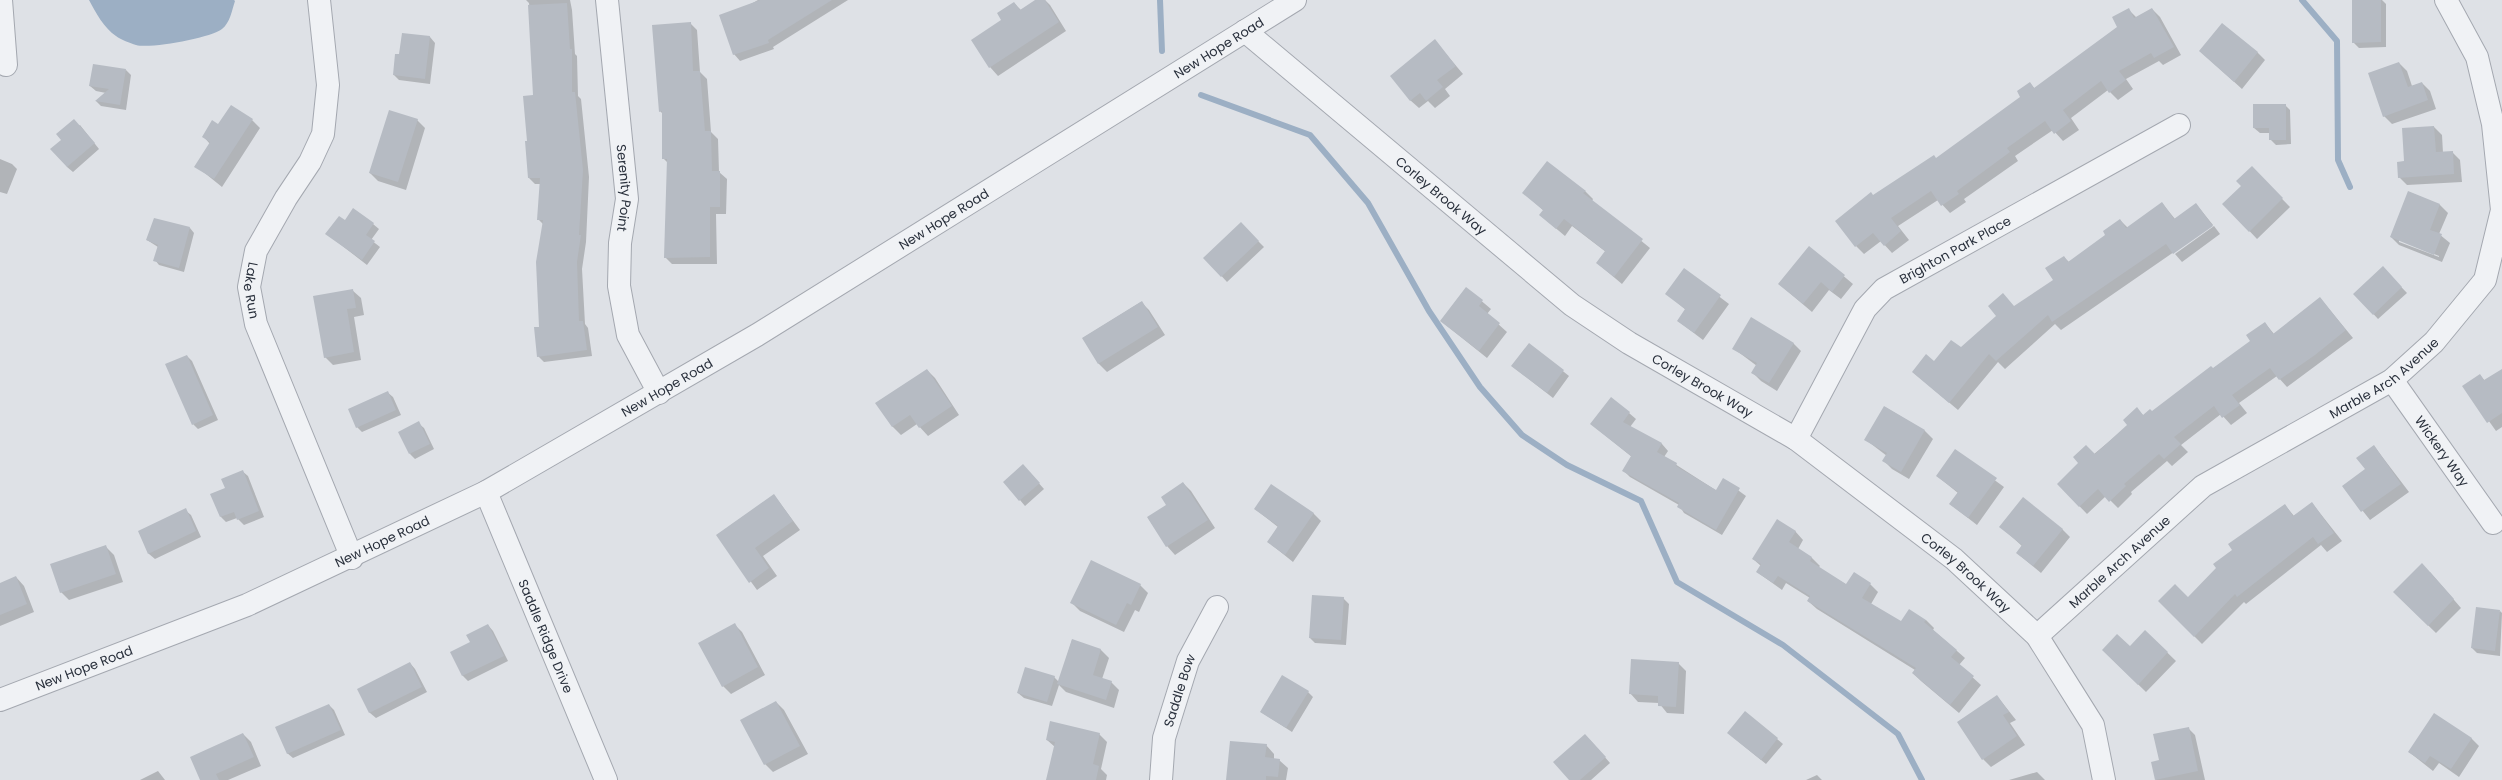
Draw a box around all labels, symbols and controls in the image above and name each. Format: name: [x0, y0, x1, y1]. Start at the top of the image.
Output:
street label: New Hope Road: [1170, 12, 1267, 83]
street label: Serenity Point: [612, 143, 637, 233]
street label: Corley Brook Way: [1391, 152, 1491, 240]
street label: New Hope Road: [895, 184, 992, 254]
street label: Brighton Park Place: [1896, 211, 2014, 288]
street label: Lake Run: [239, 261, 264, 320]
street label: Marble Arch Avenue: [2326, 333, 2443, 423]
street label: Corley Brook Way: [1649, 349, 1757, 422]
street label: New Hope Road: [618, 353, 716, 421]
street label: Wickery Way: [2410, 412, 2474, 491]
street label: New Hope Road: [331, 511, 433, 572]
street label: Marble Arch Avenue: [2065, 511, 2174, 612]
street label: Corley Brook Way: [1917, 528, 2016, 617]
street label: Saddle Ridge Drive: [514, 576, 578, 696]
street label: New Hope Road: [33, 640, 135, 695]
street label: Saddle Bow: [1159, 650, 1200, 729]

